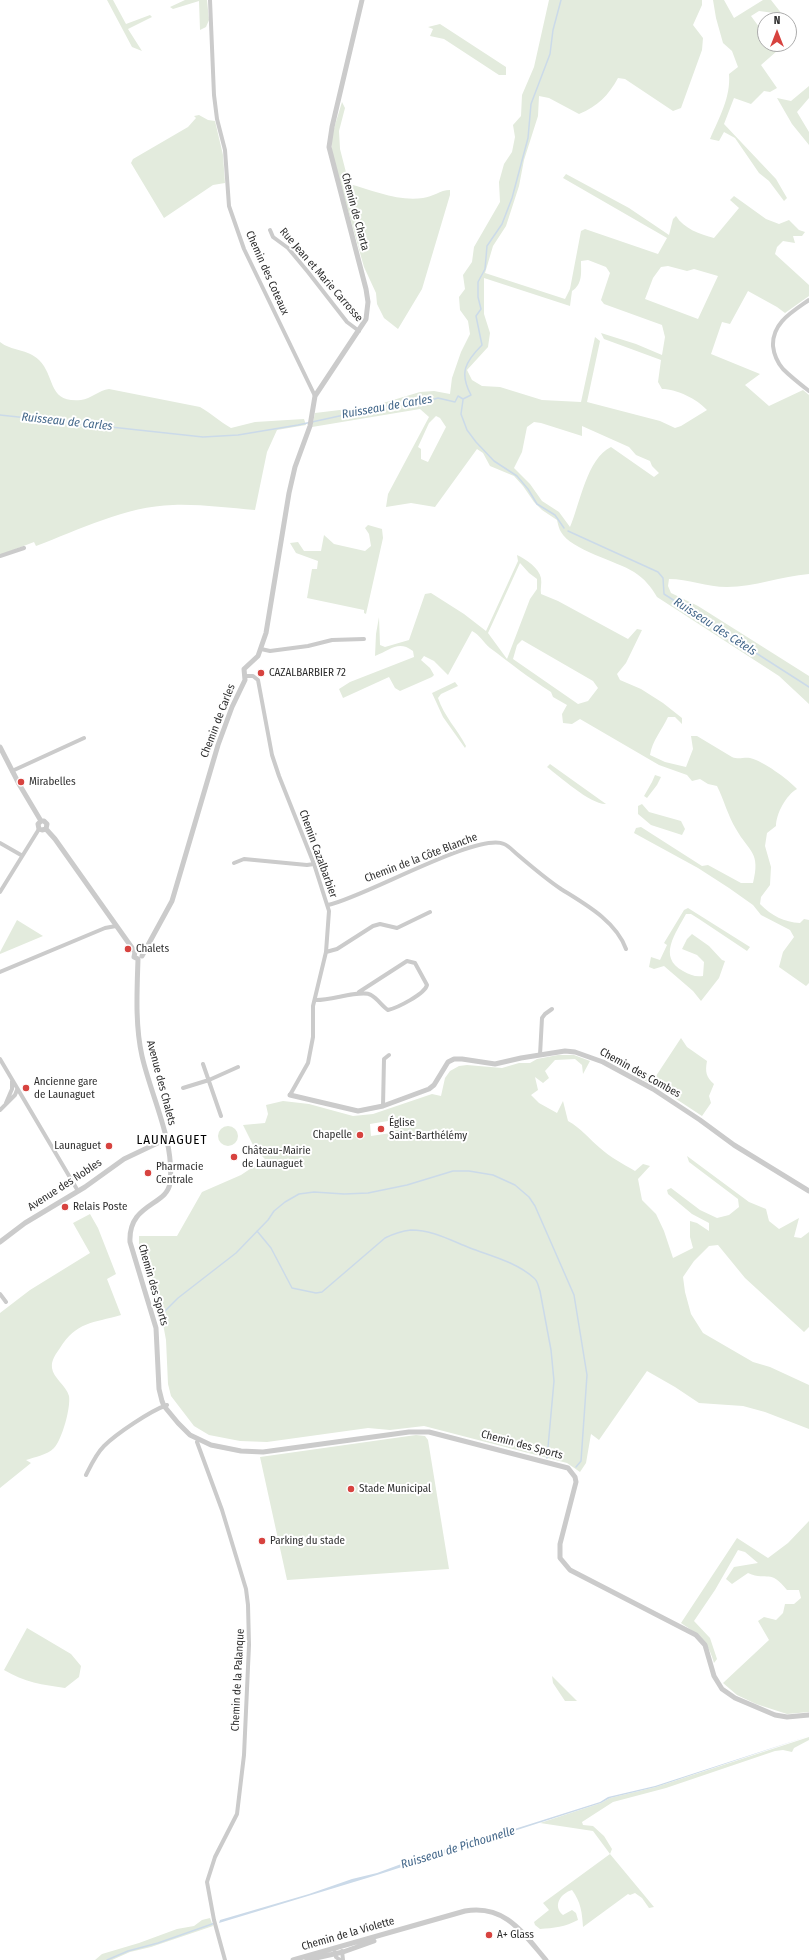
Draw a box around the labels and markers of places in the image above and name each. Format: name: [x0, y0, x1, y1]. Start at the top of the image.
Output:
place label: CAZALBARBIER 72: [269, 666, 346, 680]
marker: CAZALBARBIER 72: [256, 668, 266, 678]
place label: Mirabelles: [29, 775, 76, 789]
marker: Mirabelles: [16, 777, 26, 787]
place label: Chalets: [136, 942, 169, 956]
marker: Chalets: [123, 944, 133, 954]
place label: Ancienne gare de Launaguet: [34, 1075, 97, 1101]
marker: Ancienne gare de Launaguet: [21, 1083, 31, 1093]
place label: Église Saint-Barthélémy: [389, 1116, 467, 1142]
marker: Église Saint-Barthélémy: [376, 1124, 386, 1134]
place label: Chapelle: [313, 1128, 352, 1142]
marker: Chapelle: [355, 1130, 365, 1140]
place label: Launaguet: [54, 1139, 101, 1153]
marker: Launaguet: [104, 1141, 114, 1151]
place label: Château-Mairie de Launaguet: [242, 1144, 311, 1170]
marker: Château-Mairie de Launaguet: [229, 1152, 239, 1162]
place label: Pharmacie Centrale: [156, 1160, 203, 1186]
marker: Pharmacie Centrale: [143, 1168, 153, 1178]
place label: Relais Poste: [73, 1200, 127, 1214]
marker: Relais Poste: [60, 1202, 70, 1212]
place label: Stade Municipal: [359, 1482, 431, 1496]
marker: Stade Municipal: [346, 1484, 356, 1494]
place label: Parking du stade: [270, 1534, 345, 1548]
marker: Parking du stade: [257, 1536, 267, 1546]
place label: A+ Glass: [497, 1928, 534, 1942]
marker: A+ Glass: [484, 1930, 494, 1940]

